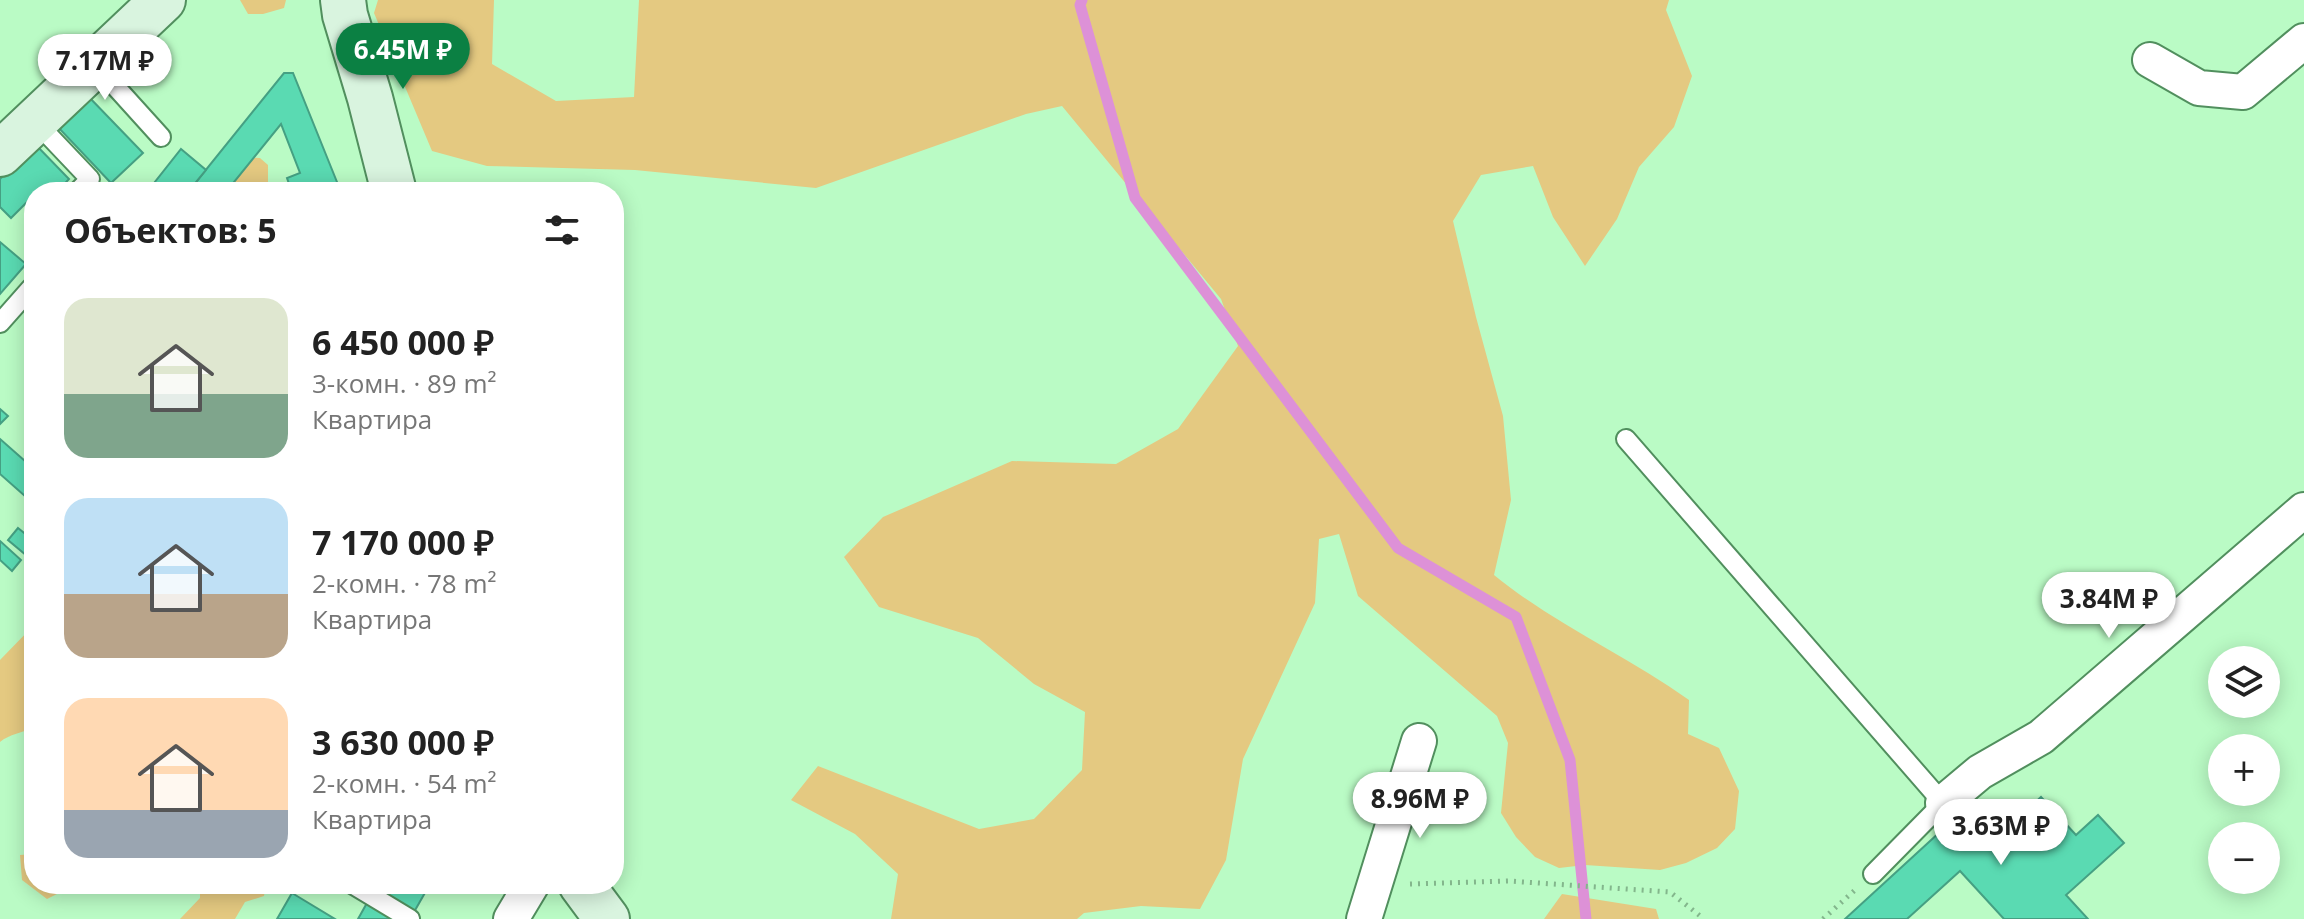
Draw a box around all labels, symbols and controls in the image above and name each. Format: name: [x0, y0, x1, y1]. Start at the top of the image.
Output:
pin: 6.45M ₽: [329, 23, 477, 91]
text: 6.45M ₽: [354, 31, 452, 67]
pin: 7.17M ₽: [31, 34, 179, 102]
text: 7.17M ₽: [56, 42, 154, 78]
text: Объектов: 5: [64, 207, 277, 253]
icon: filters: [540, 208, 584, 252]
text: 6 450 000 ₽: [312, 319, 494, 365]
icon: home: [128, 330, 224, 426]
text: 3-комн. · 89 m²: [312, 365, 497, 401]
text: Квартира: [312, 401, 432, 437]
text: 7 170 000 ₽: [312, 519, 494, 565]
icon: home: [128, 530, 224, 626]
text: 2-комн. · 78 m²: [312, 565, 497, 601]
pin: 3.84M ₽: [2035, 572, 2183, 640]
text: 3.84M ₽: [2060, 580, 2158, 616]
text: Квартира: [312, 601, 432, 637]
map controls: [2208, 646, 2280, 894]
button: layers: [2208, 646, 2280, 718]
text: 3 630 000 ₽: [312, 719, 494, 765]
icon: home: [128, 730, 224, 826]
button: +: [2208, 734, 2280, 806]
text: 2-комн. · 54 m²: [312, 765, 497, 801]
pin: 8.96M ₽: [1346, 772, 1494, 840]
text: 8.96M ₽: [1371, 780, 1469, 816]
pin: 3.63M ₽: [1927, 799, 2075, 867]
text: Квартира: [312, 801, 432, 837]
text: 3.63M ₽: [1952, 807, 2050, 843]
button: −: [2208, 822, 2280, 894]

